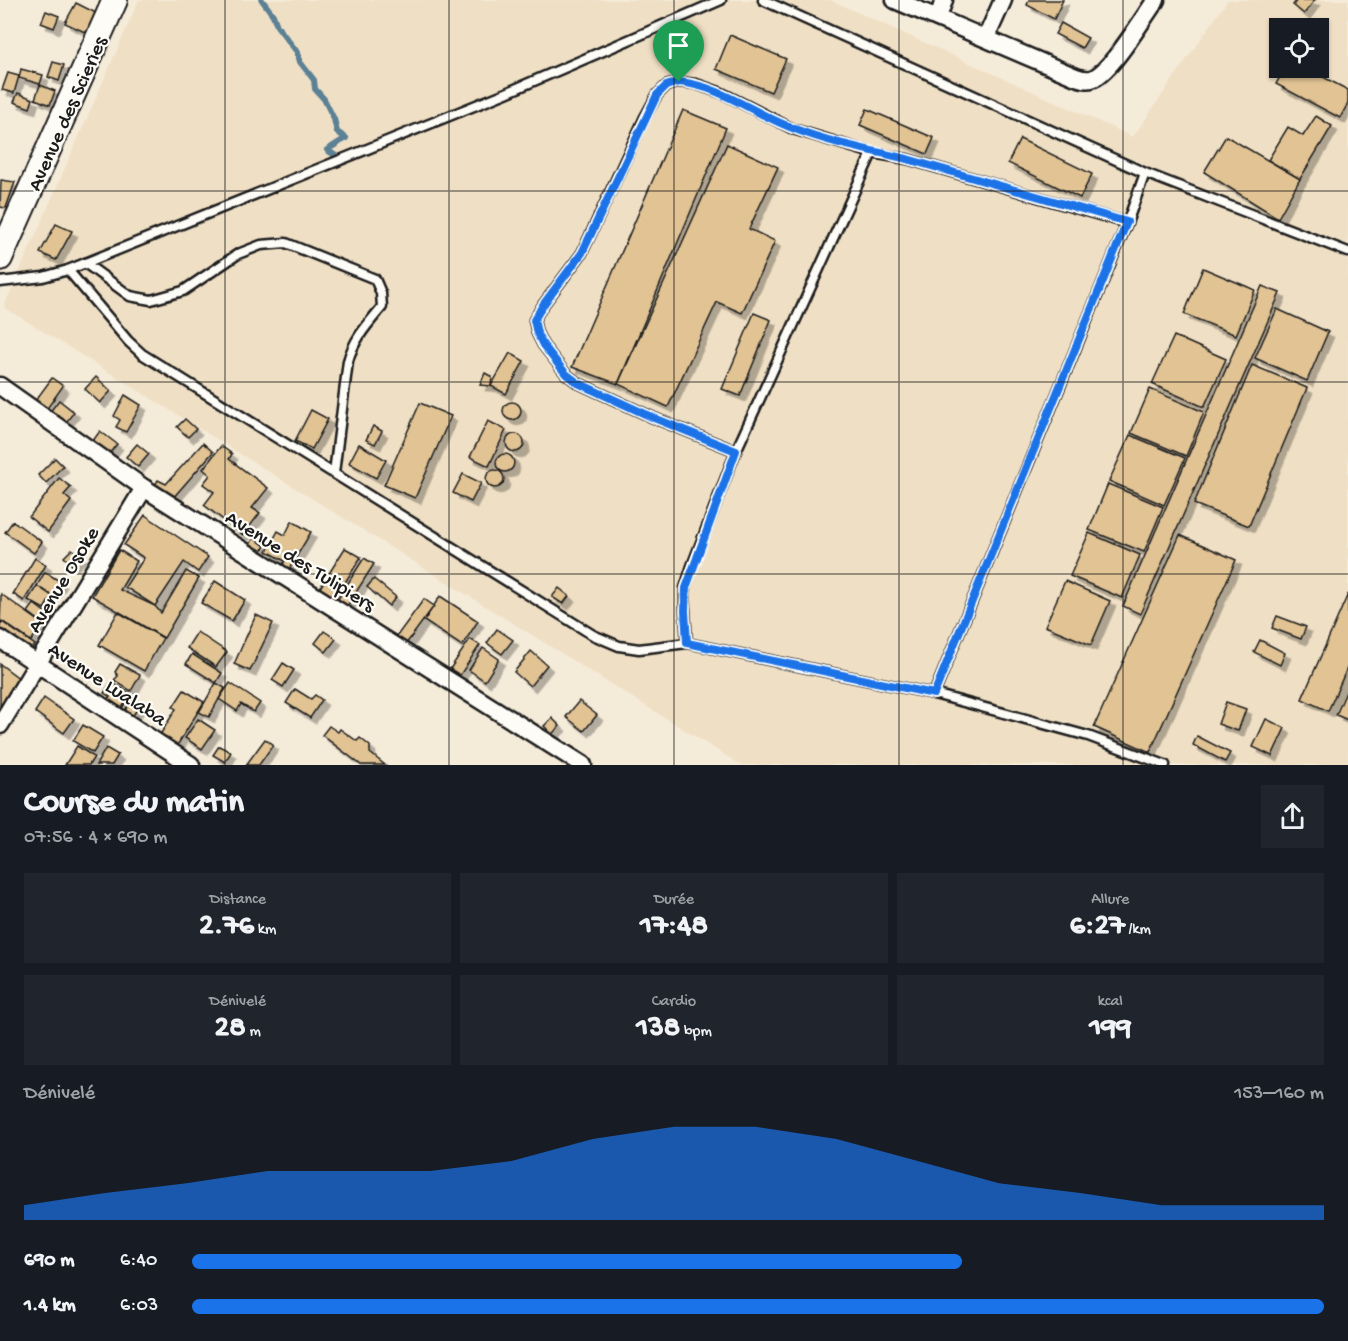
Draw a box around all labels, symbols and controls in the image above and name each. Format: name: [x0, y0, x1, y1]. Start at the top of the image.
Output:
map controls: [1269, 18, 1329, 78]
button: locate: [1269, 18, 1329, 78]
pin: [653, 20, 704, 82]
icon: arrive: [662, 29, 695, 62]
street label: Avenue des Scieries: [24, 32, 115, 196]
street label: Avenue des Tulipiers: [220, 507, 380, 620]
street label: Avenue Osoke: [23, 522, 107, 639]
street label: Avenue Lualaba: [42, 638, 171, 734]
text: Course du matin: [24, 785, 244, 823]
button: share: [1261, 785, 1324, 848]
text: 07:56 · 4 × 690 m: [24, 827, 168, 850]
text: Distance: [209, 891, 266, 910]
text: Durée: [654, 891, 694, 910]
text: Allure: [1091, 891, 1129, 910]
text: 2.76: [199, 910, 254, 945]
text: 17:48: [640, 910, 708, 945]
text: 6:27: [1070, 910, 1125, 945]
text: km: [254, 921, 276, 940]
text: /km: [1125, 921, 1151, 940]
text: Dénivelé: [209, 993, 266, 1012]
text: Cardio: [652, 993, 696, 1012]
text: kcal: [1098, 993, 1123, 1012]
text: 28: [215, 1012, 246, 1047]
text: 138: [636, 1012, 680, 1047]
text: 199: [1089, 1012, 1131, 1047]
text: m: [246, 1023, 261, 1042]
text: bpm: [680, 1023, 712, 1042]
text: Dénivelé: [24, 1083, 95, 1106]
text: 153–160 m: [1234, 1083, 1324, 1106]
text: 690 m: [24, 1250, 74, 1273]
text: 6:40: [120, 1250, 157, 1273]
text: 1.4 km: [24, 1295, 76, 1318]
text: 6:03: [120, 1295, 158, 1318]

